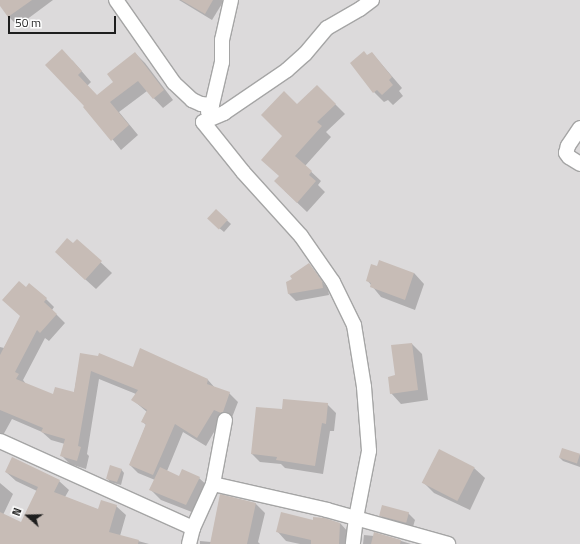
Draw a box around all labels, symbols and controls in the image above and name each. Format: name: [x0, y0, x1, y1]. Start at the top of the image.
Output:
scale bar: [10, 8, 118, 34]
text: 50 m: [15, 13, 41, 32]
north arrow: [8, 496, 48, 536]
text: N: [8, 506, 26, 518]

